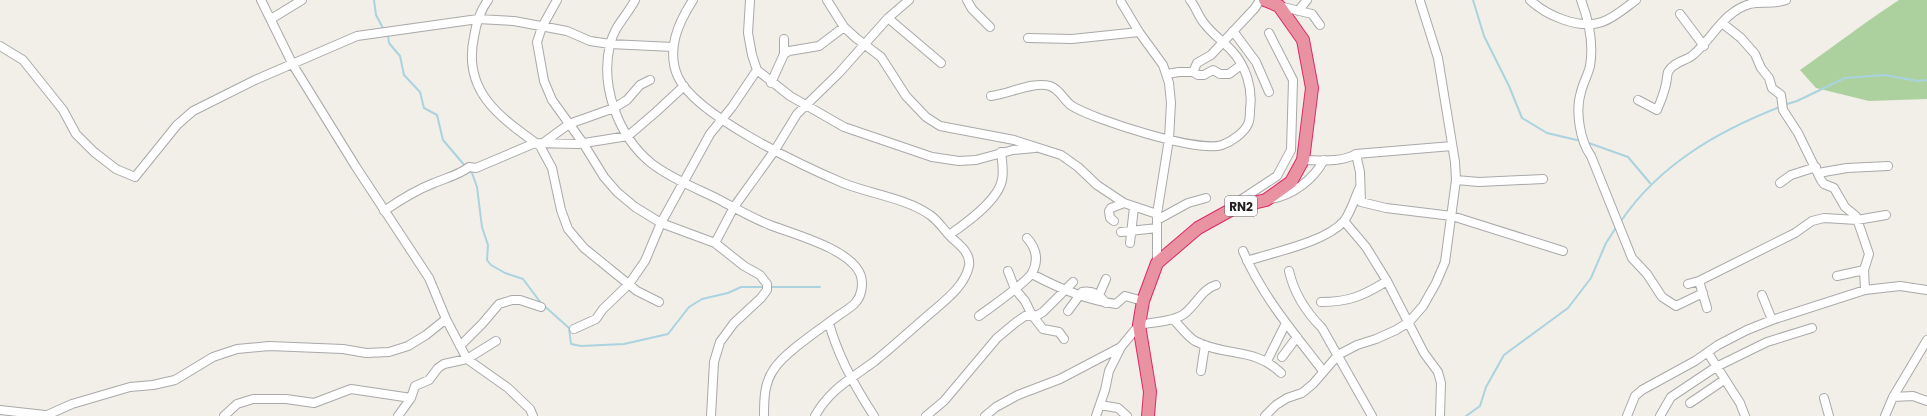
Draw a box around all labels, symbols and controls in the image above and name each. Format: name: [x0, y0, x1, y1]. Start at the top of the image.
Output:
road number: RN2: [1225, 196, 1257, 216]

